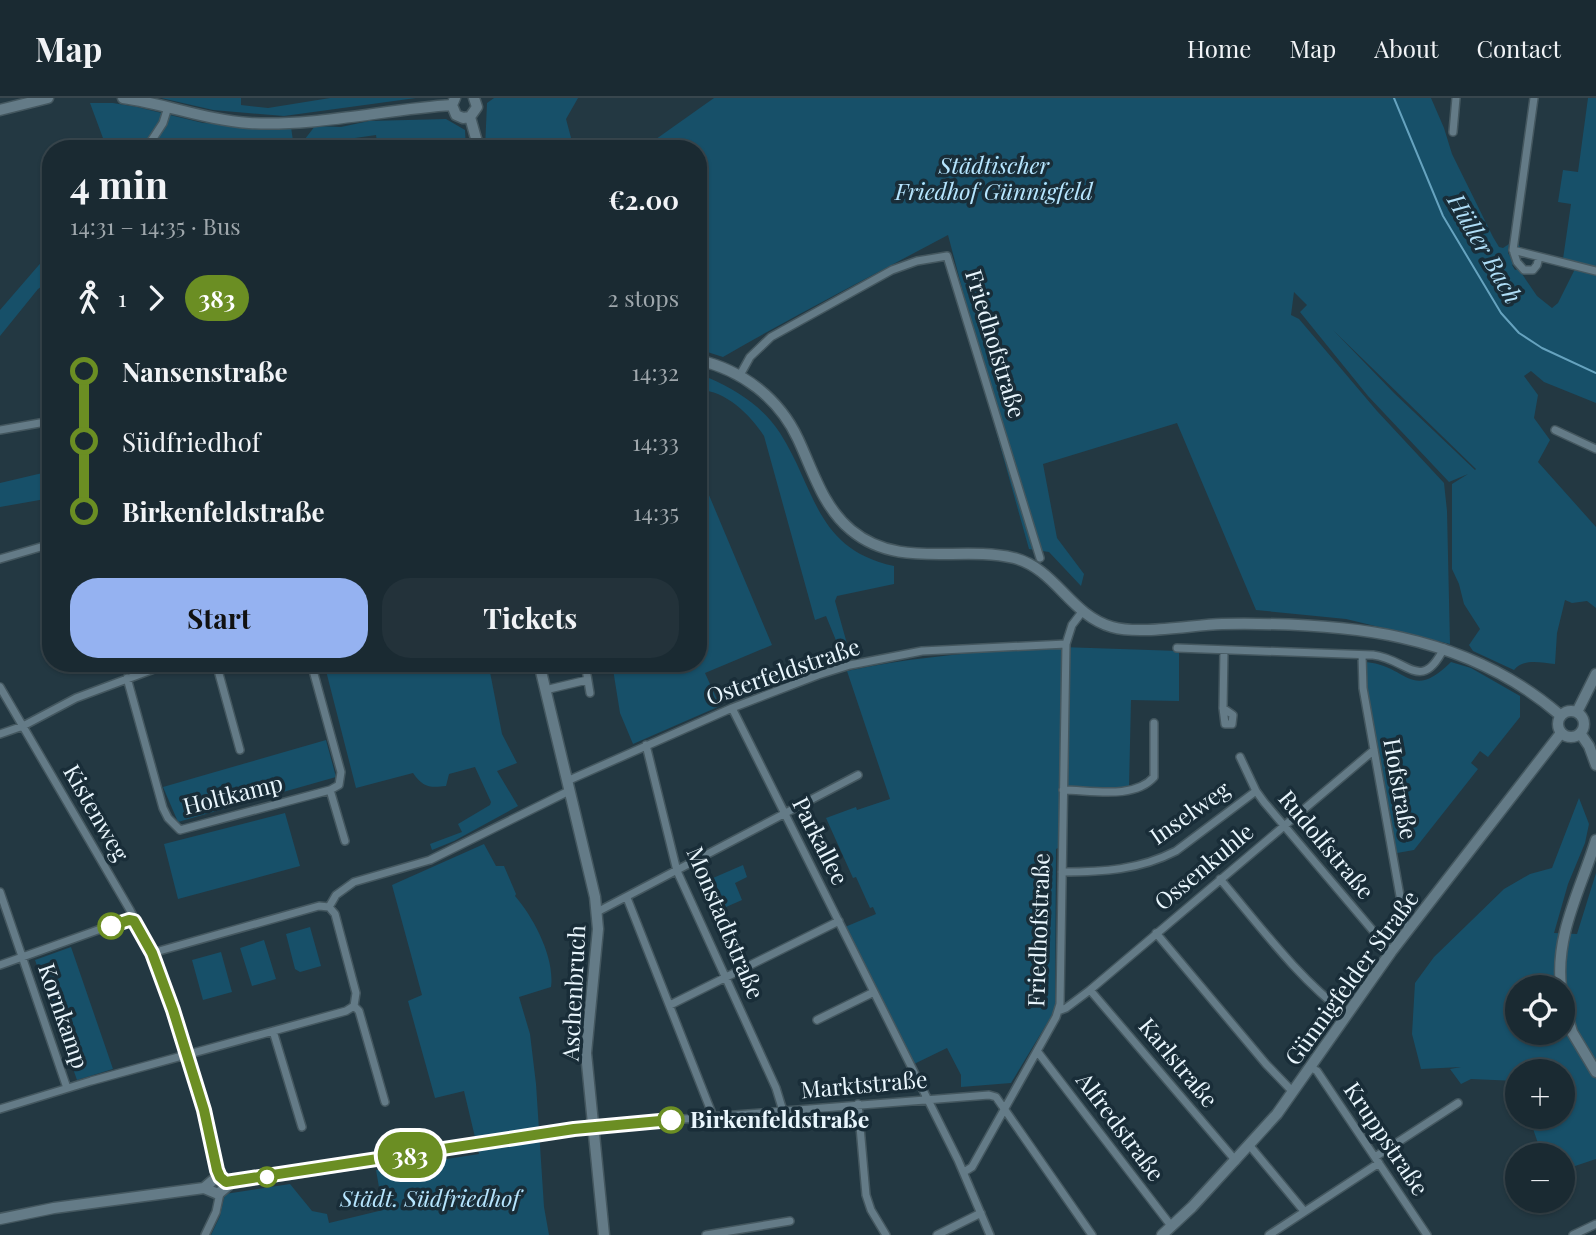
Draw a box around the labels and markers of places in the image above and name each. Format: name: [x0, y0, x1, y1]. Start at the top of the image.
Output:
unlabelled marker: [98, 913, 124, 939]
place label: Birkenfeldstraße: [690, 1103, 869, 1134]
marker: Birkenfeldstraße: [658, 1107, 684, 1133]
unlabelled marker: [257, 1167, 277, 1187]

